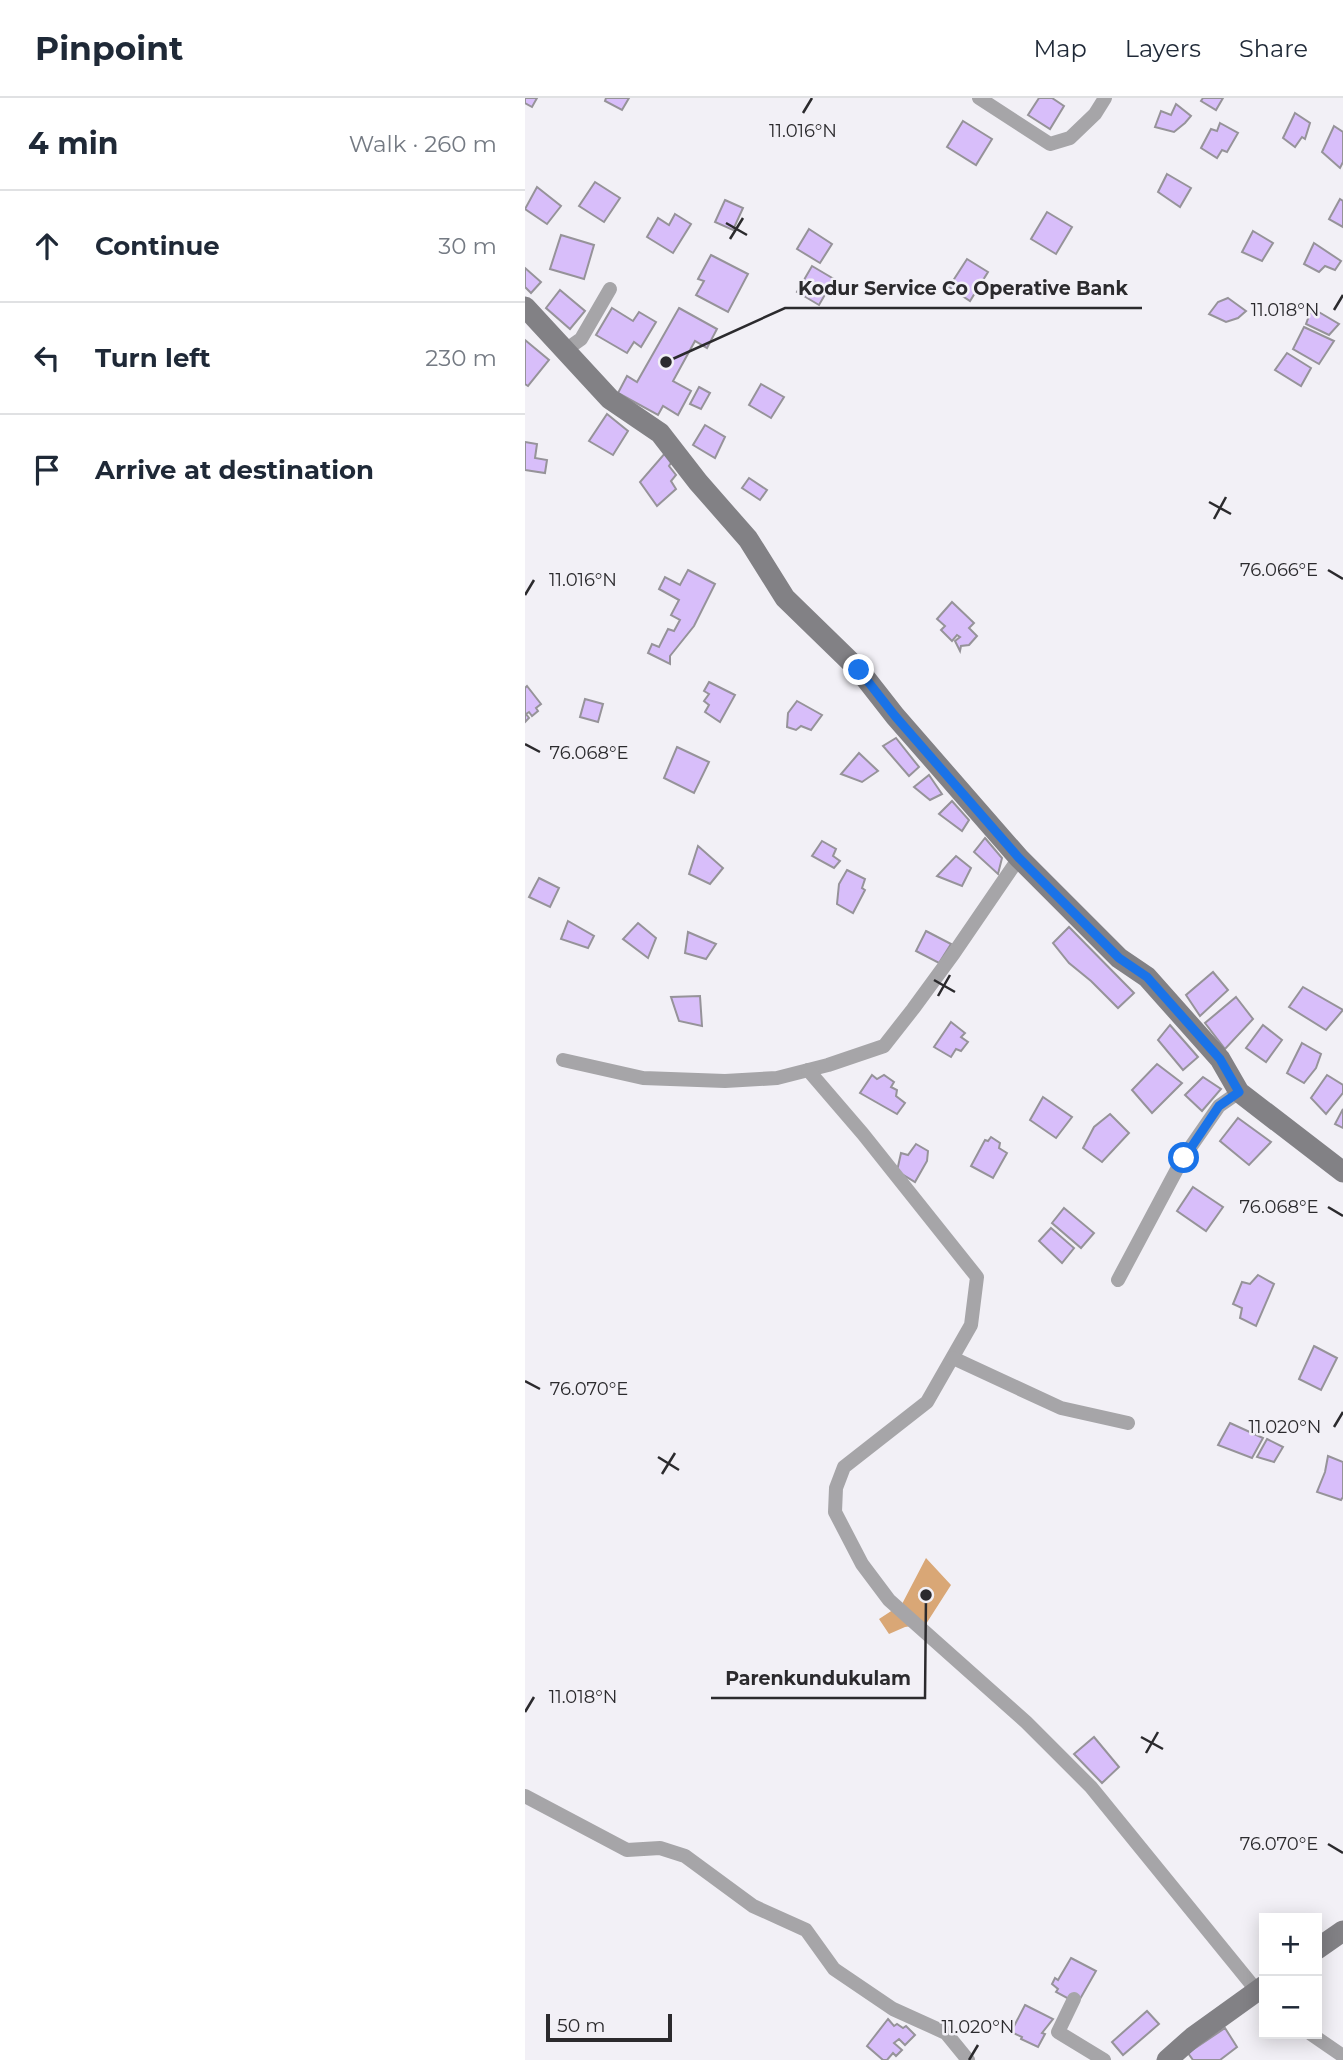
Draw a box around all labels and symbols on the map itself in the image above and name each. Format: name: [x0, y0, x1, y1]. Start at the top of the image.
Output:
text: 11.016°N: [769, 120, 837, 142]
callout: Kodur Service Co Operative Bank: [785, 268, 1142, 308]
text: Kodur Service Co Operative Bank: [798, 277, 1128, 300]
text: 11.018°N: [1251, 299, 1319, 321]
text: 76.066°E: [1240, 559, 1318, 581]
text: 11.016°N: [549, 569, 617, 591]
route end: [843, 654, 874, 685]
text: 76.068°E: [550, 742, 628, 764]
route start: [1168, 1142, 1199, 1173]
text: 76.068°E: [1240, 1196, 1318, 1218]
text: 76.070°E: [550, 1378, 628, 1400]
text: 11.020°N: [1249, 1416, 1321, 1438]
callout: Parenkundukulam: [711, 1658, 925, 1698]
text: Parenkundukulam: [725, 1667, 911, 1690]
text: 11.018°N: [549, 1686, 617, 1708]
text: 76.070°E: [1240, 1833, 1318, 1855]
scale bar: [546, 2011, 672, 2043]
text: 11.020°N: [942, 2016, 1014, 2038]

